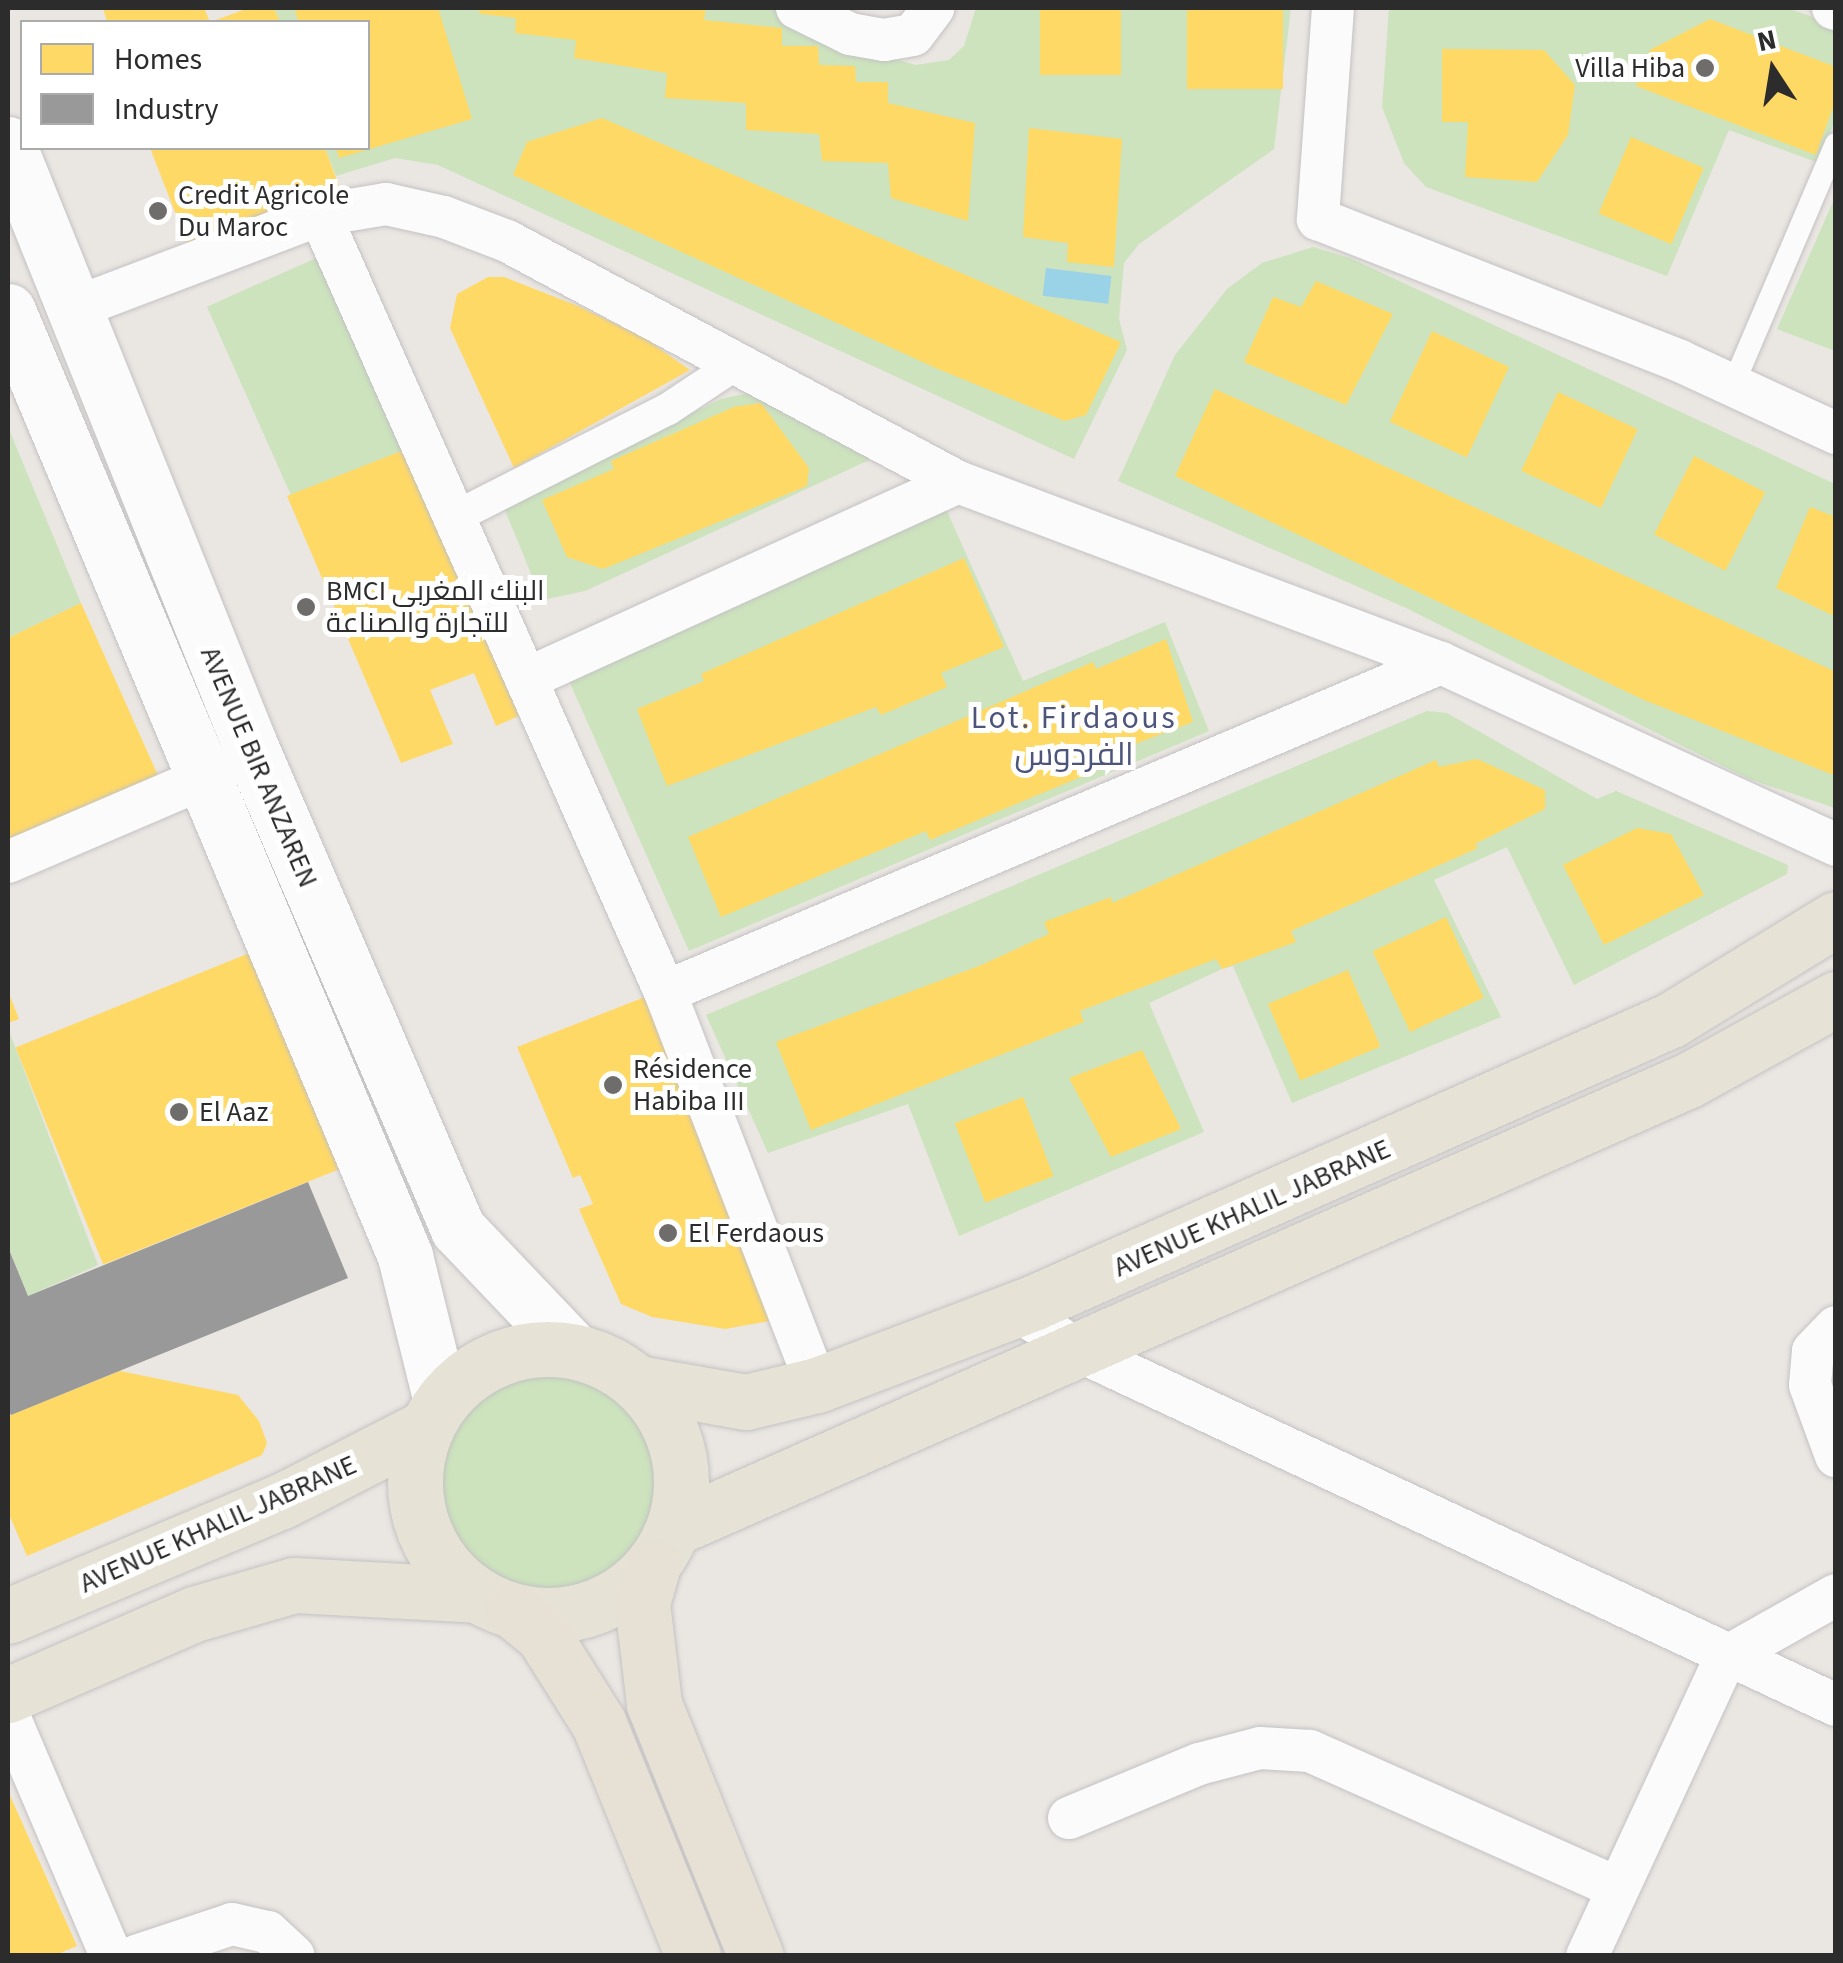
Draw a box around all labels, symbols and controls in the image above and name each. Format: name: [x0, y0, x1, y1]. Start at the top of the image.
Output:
text: N: [1753, 19, 1780, 62]
legend: [20, 20, 370, 150]
north arrow: [1723, 20, 1823, 120]
text: Homes: [114, 38, 202, 81]
place label: Villa Hiba: [1575, 51, 1685, 85]
marker: Villa Hiba: [1694, 57, 1716, 79]
text: Industry: [114, 88, 219, 131]
place label: Credit Agricole Du Maroc: [178, 178, 349, 244]
marker: Credit Agricole Du Maroc: [147, 200, 169, 222]
place label: BMCI البنك المغربي للتجارة والصناعة: [326, 574, 545, 640]
marker: BMCI البنك المغربي للتجارة والصناعة: [295, 596, 317, 618]
street label: AVENUE BIR ANZAREN: [193, 642, 325, 892]
district label: Lot. Firdaous الفردوس: [971, 700, 1177, 775]
place label: Résidence Habiba III: [633, 1052, 752, 1118]
marker: Résidence Habiba III: [602, 1074, 624, 1096]
place label: El Aaz: [199, 1095, 268, 1129]
marker: El Aaz: [168, 1101, 190, 1123]
street label: AVENUE KHALIL JABRANE: [1108, 1132, 1396, 1284]
place label: El Ferdaous: [688, 1216, 824, 1250]
marker: El Ferdaous: [657, 1222, 679, 1244]
street label: AVENUE KHALIL JABRANE: [74, 1448, 362, 1600]

